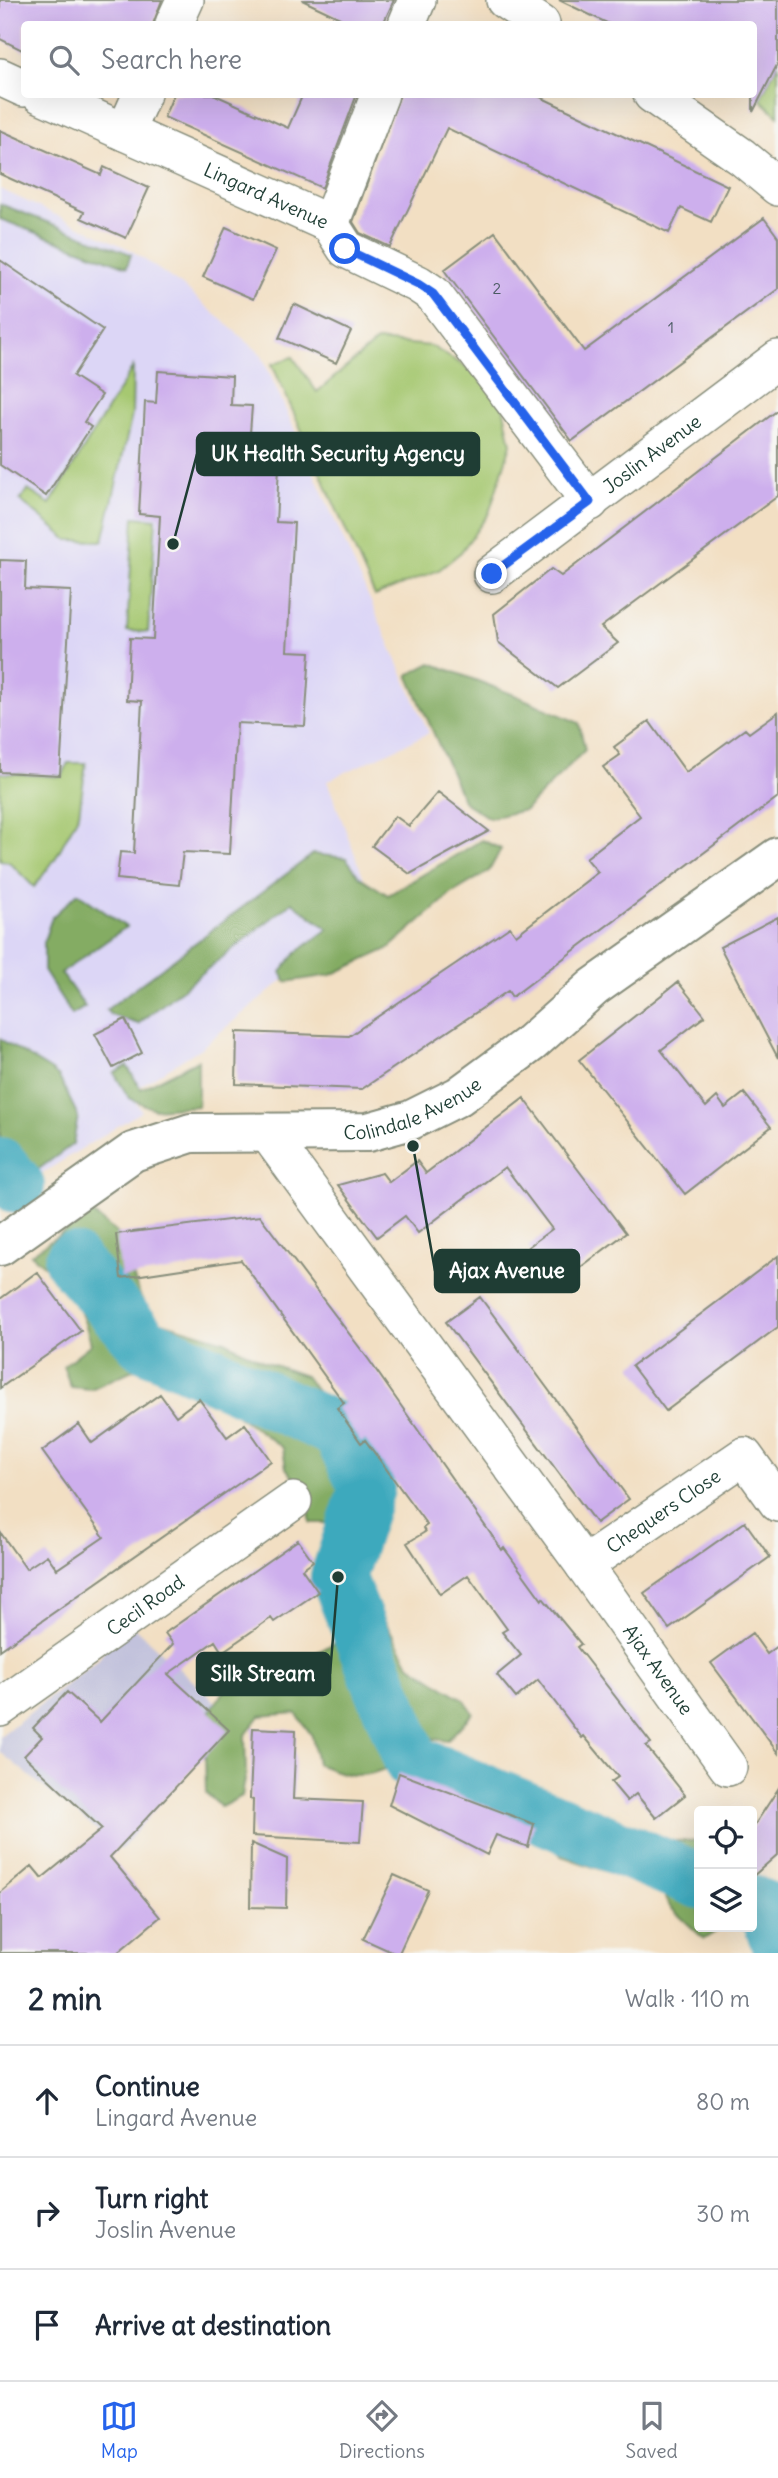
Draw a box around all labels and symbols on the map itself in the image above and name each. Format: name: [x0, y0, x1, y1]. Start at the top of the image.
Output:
street label: Lingard Avenue: [200, 157, 332, 234]
route start: [329, 233, 360, 264]
house number: 2: [493, 278, 502, 298]
house number: 1: [668, 317, 674, 337]
street label: Joslin Avenue: [598, 409, 706, 498]
callout: UK Health Security Agency: [197, 433, 479, 475]
text: UK Health Security Agency: [211, 440, 465, 467]
route end: [476, 558, 507, 589]
street label: Colindale Avenue: [343, 1072, 486, 1144]
callout: Ajax Avenue: [435, 1250, 579, 1292]
text: Ajax Avenue: [449, 1257, 565, 1284]
street label: Chequers Close: [602, 1464, 725, 1558]
street label: Cecil Road: [102, 1570, 189, 1641]
street label: Ajax Avenue: [618, 1620, 699, 1719]
callout: Silk Stream: [197, 1653, 330, 1695]
text: Silk Stream: [211, 1660, 316, 1687]

